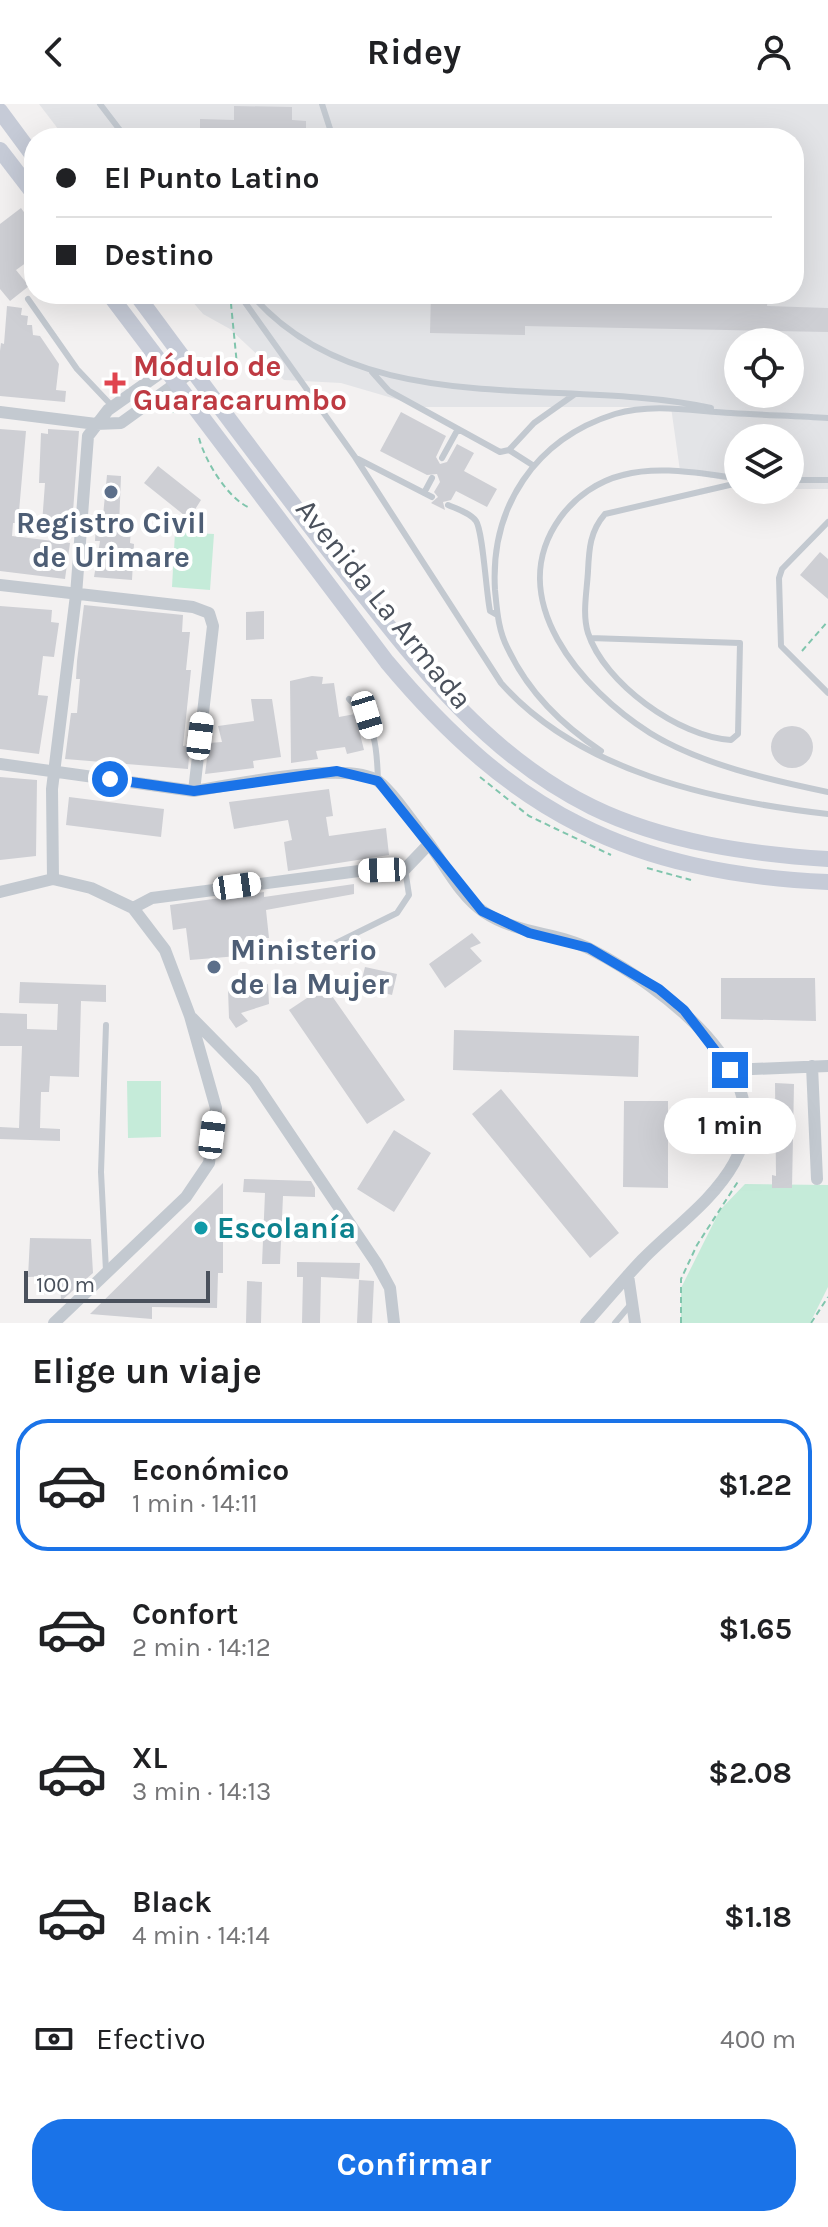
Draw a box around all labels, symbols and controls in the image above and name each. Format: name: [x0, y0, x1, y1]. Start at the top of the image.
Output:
icon: back: [32, 30, 76, 74]
icon: person: [752, 30, 796, 74]
text: Ridey: [367, 31, 461, 73]
text: El Punto Latino: [104, 160, 319, 196]
text: Destino: [104, 237, 214, 273]
map controls: [724, 328, 804, 504]
button: locate: [724, 328, 804, 408]
place label: Módulo de Guaracarumbo: [133, 348, 347, 418]
marker: Módulo de Guaracarumbo: [104, 372, 126, 394]
button: layers: [724, 424, 804, 504]
marker: Registro Civil de Urimare: [102, 483, 120, 501]
street label: Avenida La Armada: [288, 492, 480, 716]
place label: Registro Civil de Urimare: [16, 505, 206, 575]
car: [349, 689, 385, 741]
car: [185, 711, 215, 761]
route start: [92, 761, 128, 797]
car: [358, 857, 406, 883]
car: [212, 871, 262, 901]
place label: Ministerio de la Mujer: [230, 932, 389, 1002]
marker: Ministerio de la Mujer: [205, 958, 223, 976]
route end: [712, 1052, 748, 1088]
callout: 1 min: [664, 1098, 796, 1154]
car: [197, 1110, 227, 1160]
text: 1 min: [697, 1110, 763, 1141]
place label: Escolanía: [217, 1210, 356, 1246]
marker: Escolanía: [192, 1219, 210, 1237]
scale bar: [24, 1267, 210, 1303]
text: 100 m: [36, 1272, 95, 1298]
text: Elige un viaje: [32, 1350, 262, 1392]
icon: car: [36, 1449, 108, 1521]
text: Económico: [132, 1452, 289, 1488]
text: $1.22: [718, 1467, 792, 1503]
text: 1 min · 14:11: [132, 1488, 258, 1519]
icon: car: [36, 1593, 108, 1665]
text: Confort: [132, 1596, 238, 1632]
text: $1.65: [719, 1611, 792, 1647]
text: 2 min · 14:12: [132, 1632, 271, 1663]
icon: car: [36, 1737, 108, 1809]
text: XL: [132, 1740, 167, 1776]
text: $2.08: [708, 1755, 792, 1791]
text: 3 min · 14:13: [132, 1776, 271, 1807]
icon: car: [36, 1881, 108, 1953]
text: Black: [132, 1884, 212, 1920]
text: $1.18: [724, 1899, 792, 1935]
text: 4 min · 14:14: [132, 1920, 270, 1951]
icon: cash: [32, 2017, 76, 2061]
text: Efectivo: [96, 2021, 206, 2057]
text: 400 m: [720, 2024, 796, 2055]
button: Confirmar: [32, 2119, 796, 2211]

